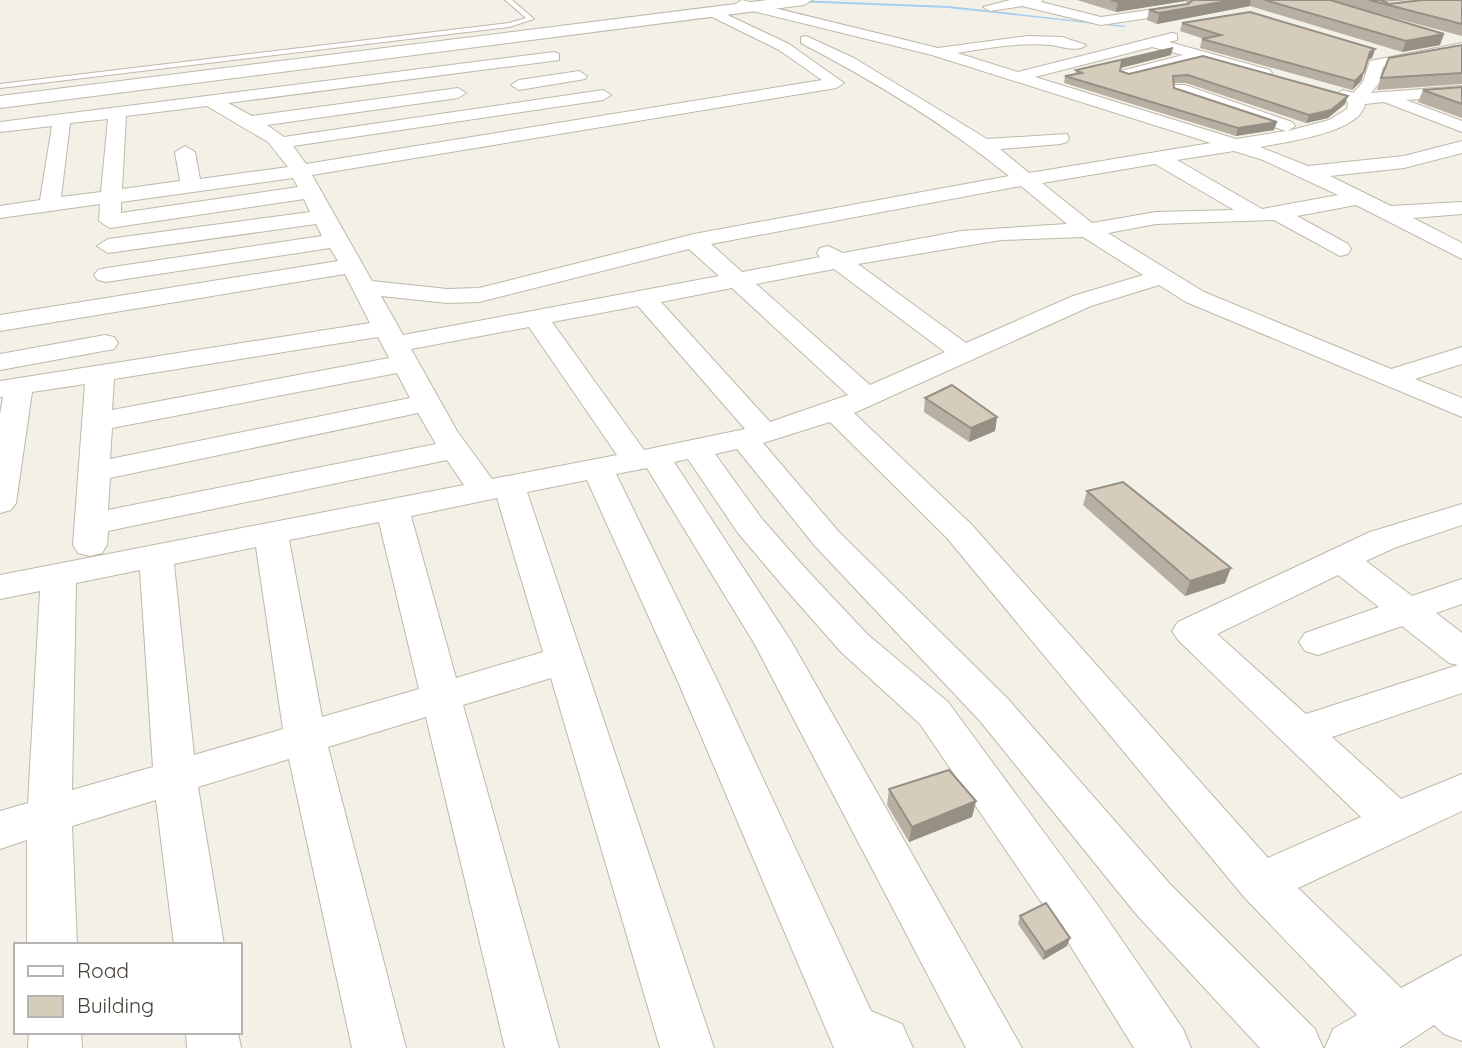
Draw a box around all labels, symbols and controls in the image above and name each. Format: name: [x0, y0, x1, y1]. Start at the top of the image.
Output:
legend: [14, 943, 242, 1034]
text: Road: [77, 957, 129, 983]
text: Building: [77, 992, 154, 1018]

